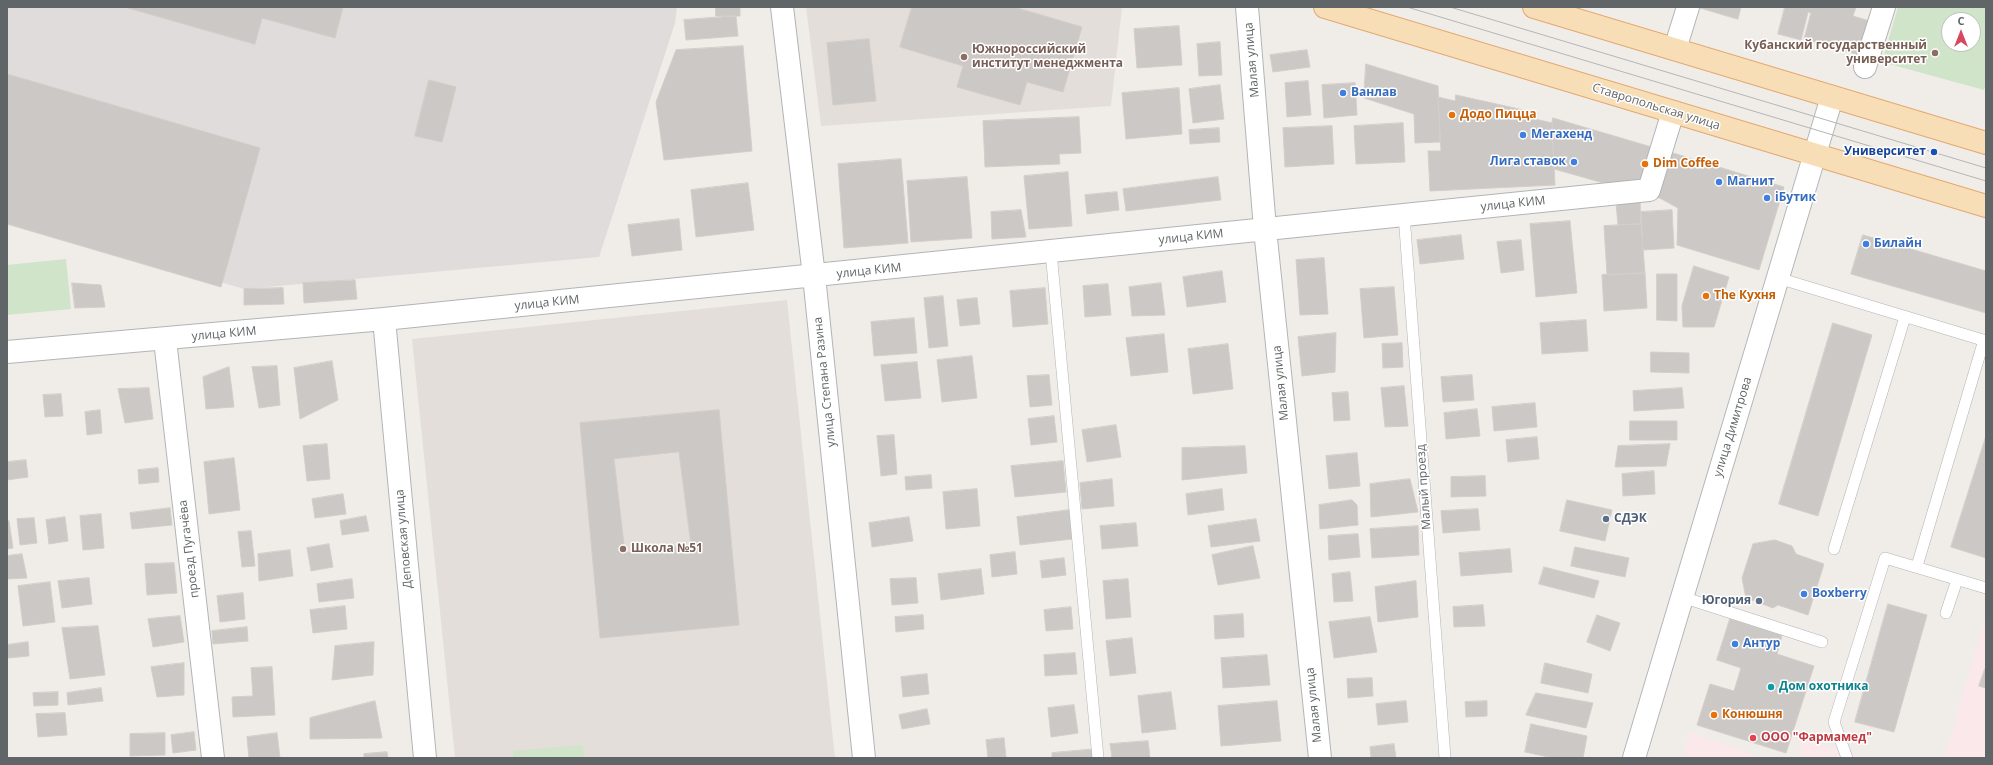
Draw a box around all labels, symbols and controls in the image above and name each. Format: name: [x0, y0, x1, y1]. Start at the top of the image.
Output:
north arrow: [1941, 12, 1981, 52]
text: С: [1957, 13, 1965, 28]
street label: Малая улица: [1242, 22, 1262, 98]
place label: Кубанский государственный университет: [1744, 39, 1927, 67]
place label: Южнороссийский институт менеджмента: [972, 43, 1123, 71]
marker: Кубанский государственный университет: [1930, 48, 1940, 58]
marker: Южнороссийский институт менеджмента: [959, 52, 969, 62]
street label: Ставропольская улица: [1590, 81, 1722, 133]
place label: Ванлав: [1351, 86, 1397, 100]
marker: Ванлав: [1338, 88, 1348, 98]
place label: Додо Пицца: [1460, 108, 1536, 122]
marker: Додо Пицца: [1447, 110, 1457, 120]
place label: Мегахенд: [1531, 128, 1592, 142]
marker: Мегахенд: [1518, 130, 1528, 140]
place label: Университет: [1844, 145, 1926, 159]
marker: Университет: [1929, 147, 1939, 157]
place label: Лига ставок: [1490, 155, 1566, 169]
marker: Лига ставок: [1569, 157, 1579, 167]
place label: Dim Coffee: [1653, 157, 1719, 171]
marker: Dim Coffee: [1640, 159, 1650, 169]
place label: Магнит: [1727, 175, 1775, 189]
marker: Магнит: [1714, 177, 1724, 187]
place label: iБутик: [1775, 191, 1816, 205]
street label: улица КИМ: [1480, 193, 1546, 215]
marker: iБутик: [1762, 193, 1772, 203]
street label: улица КИМ: [1158, 226, 1224, 248]
place label: Билайн: [1874, 237, 1922, 251]
marker: Билайн: [1861, 239, 1871, 249]
street label: улица КИМ: [836, 260, 902, 282]
place label: The Кухня: [1714, 289, 1776, 303]
marker: The Кухня: [1701, 291, 1711, 301]
street label: улица КИМ: [514, 292, 580, 314]
street label: улица Степана Разина: [811, 316, 839, 448]
street label: улица КИМ: [191, 324, 257, 344]
street label: Малая улица: [1270, 345, 1292, 421]
street label: улица Димитрова: [1711, 375, 1755, 479]
street label: Малый проезд: [1414, 444, 1434, 530]
street label: Деповская улица: [392, 489, 416, 589]
street label: проезд Пугачёва: [176, 499, 202, 599]
place label: СДЭК: [1614, 512, 1647, 526]
marker: СДЭК: [1601, 514, 1611, 524]
place label: Школа №51: [631, 542, 703, 556]
marker: Школа №51: [618, 544, 628, 554]
place label: Boxberry: [1812, 587, 1867, 601]
marker: Boxberry: [1799, 589, 1809, 599]
place label: Югория: [1702, 594, 1751, 608]
marker: Югория: [1754, 596, 1764, 606]
place label: Антур: [1743, 637, 1780, 651]
marker: Антур: [1730, 639, 1740, 649]
street label: Малая улица: [1303, 667, 1325, 743]
place label: Дом охотника: [1779, 680, 1869, 694]
marker: Дом охотника: [1766, 682, 1776, 692]
place label: Конюшня: [1722, 708, 1783, 722]
marker: Конюшня: [1709, 710, 1719, 720]
place label: ООО "Фармамед": [1761, 731, 1872, 745]
marker: ООО "Фармамед": [1748, 733, 1758, 743]

